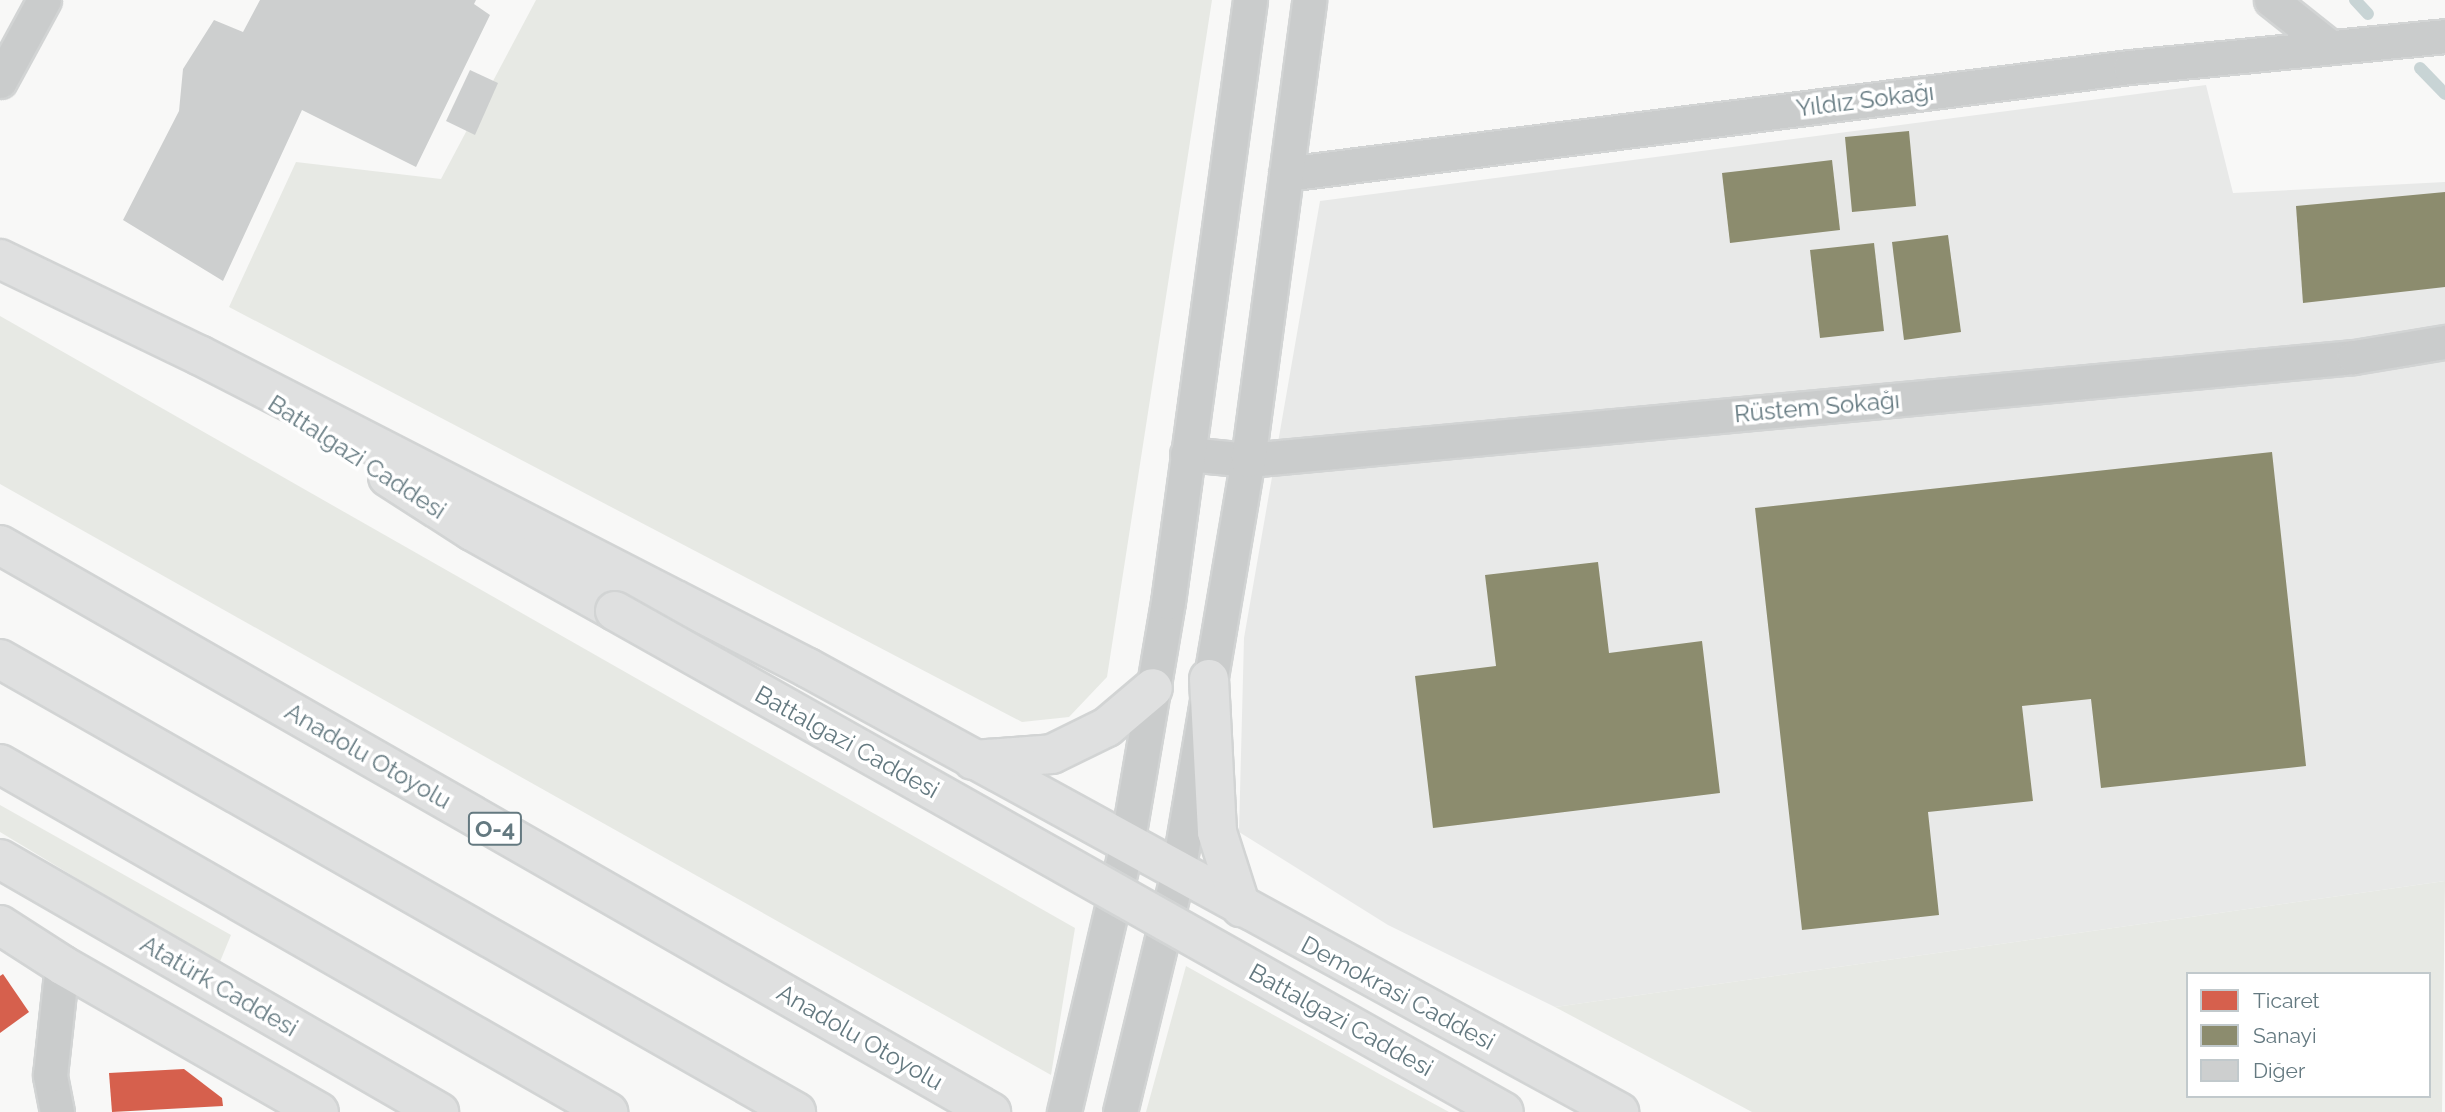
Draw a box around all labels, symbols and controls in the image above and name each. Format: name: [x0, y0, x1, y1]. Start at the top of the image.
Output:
street label: Yıldız Sokağı: [1794, 77, 1936, 123]
street label: Rüstem Sokağı: [1733, 385, 1901, 429]
street label: Battalgazi Caddesi: [263, 389, 451, 525]
street label: Battalgazi Caddesi: [750, 679, 944, 805]
street label: Anadolu Otoyolu: [280, 697, 456, 815]
road number: O-4: [467, 810, 523, 848]
street label: Atatürk Caddesi: [135, 929, 303, 1043]
street label: Demokrasi Caddesi: [1296, 930, 1500, 1056]
street label: Battalgazi Caddesi: [1244, 957, 1438, 1083]
legend: [2186, 972, 2431, 1098]
street label: Anadolu Otoyolu: [772, 978, 948, 1096]
text: Ticaret: [2253, 988, 2320, 1013]
text: Sanayi: [2253, 1023, 2317, 1048]
text: Diğer: [2253, 1058, 2305, 1083]

